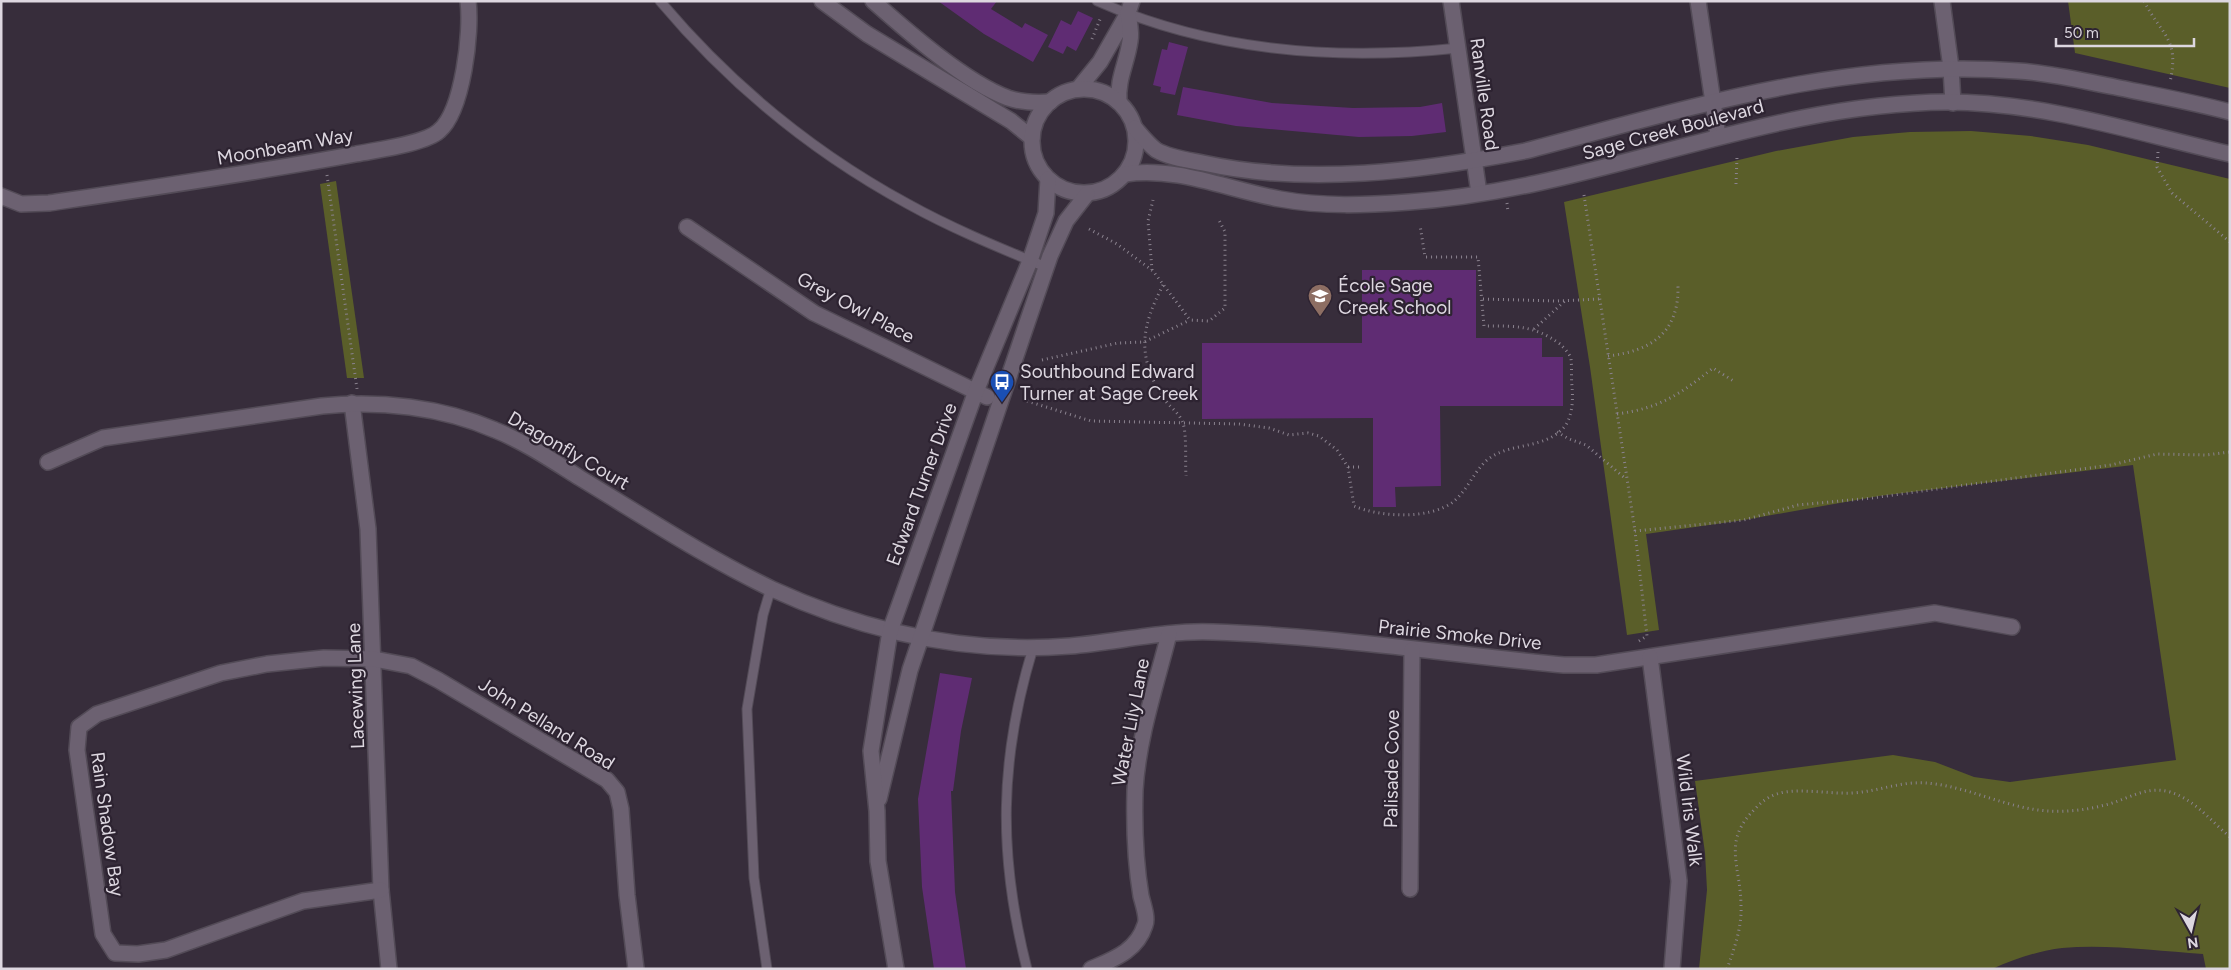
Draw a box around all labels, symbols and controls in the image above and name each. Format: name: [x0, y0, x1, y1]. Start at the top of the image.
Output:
scale bar: [2056, 15, 2194, 47]
text: 50 m: [2064, 24, 2099, 42]
street label: Ranville Road: [1465, 36, 1504, 152]
street label: Sage Creek Boulevard: [1580, 94, 1766, 165]
street label: Moonbeam Way: [215, 123, 355, 170]
street label: Grey Owl Place: [793, 267, 918, 348]
place label: École Sage Creek School: [1338, 274, 1452, 319]
school or university icon: École Sage Creek School: [1307, 283, 1333, 317]
place label: Southbound Edward Turner at Sage Creek: [1020, 360, 1199, 405]
bus stop icon: Southbound Edward Turner at Sage Creek: [989, 369, 1015, 403]
street label: Edward Turner Drive: [881, 400, 962, 569]
street label: Dragonfly Court: [504, 406, 634, 495]
street label: Prairie Smoke Drive: [1377, 614, 1543, 655]
street label: Lacewing Lane: [342, 622, 369, 749]
street label: Water Lily Lane: [1107, 656, 1154, 788]
street label: John Pelland Road: [474, 672, 619, 775]
street label: Palisade Cove: [1379, 710, 1404, 828]
street label: Rain Shadow Bay: [86, 750, 129, 898]
street label: Wild Iris Walk: [1671, 753, 1708, 868]
north arrow: [2166, 905, 2216, 955]
text: N: [2186, 933, 2199, 952]

